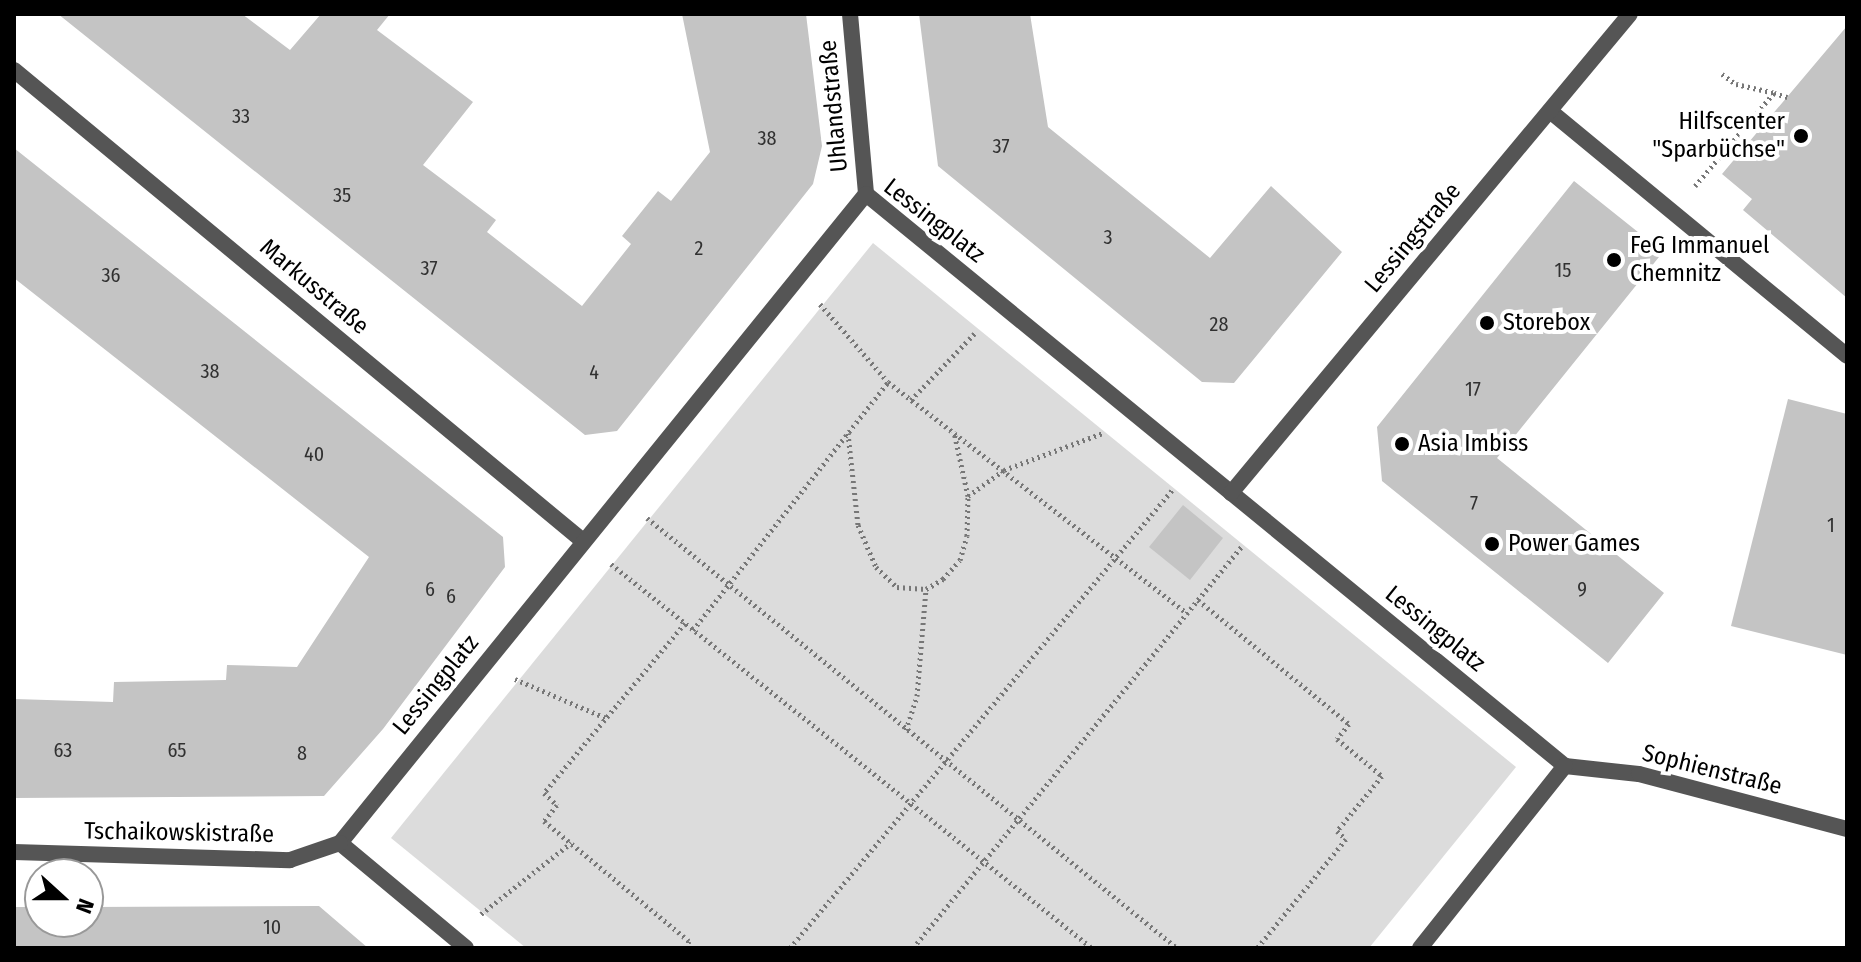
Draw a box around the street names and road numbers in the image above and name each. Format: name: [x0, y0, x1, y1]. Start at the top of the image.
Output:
street label: Uhlandstraße: [814, 39, 854, 173]
street label: Lessingplatz: [878, 173, 990, 269]
street label: Lessingstraße: [1359, 177, 1467, 299]
street label: Markusstraße: [254, 233, 374, 341]
street label: Lessingplatz: [1379, 580, 1491, 678]
street label: Lessingplatz: [387, 629, 485, 741]
street label: Sophienstraße: [1639, 739, 1785, 801]
street label: Tschaikowskistraße: [84, 817, 274, 849]

